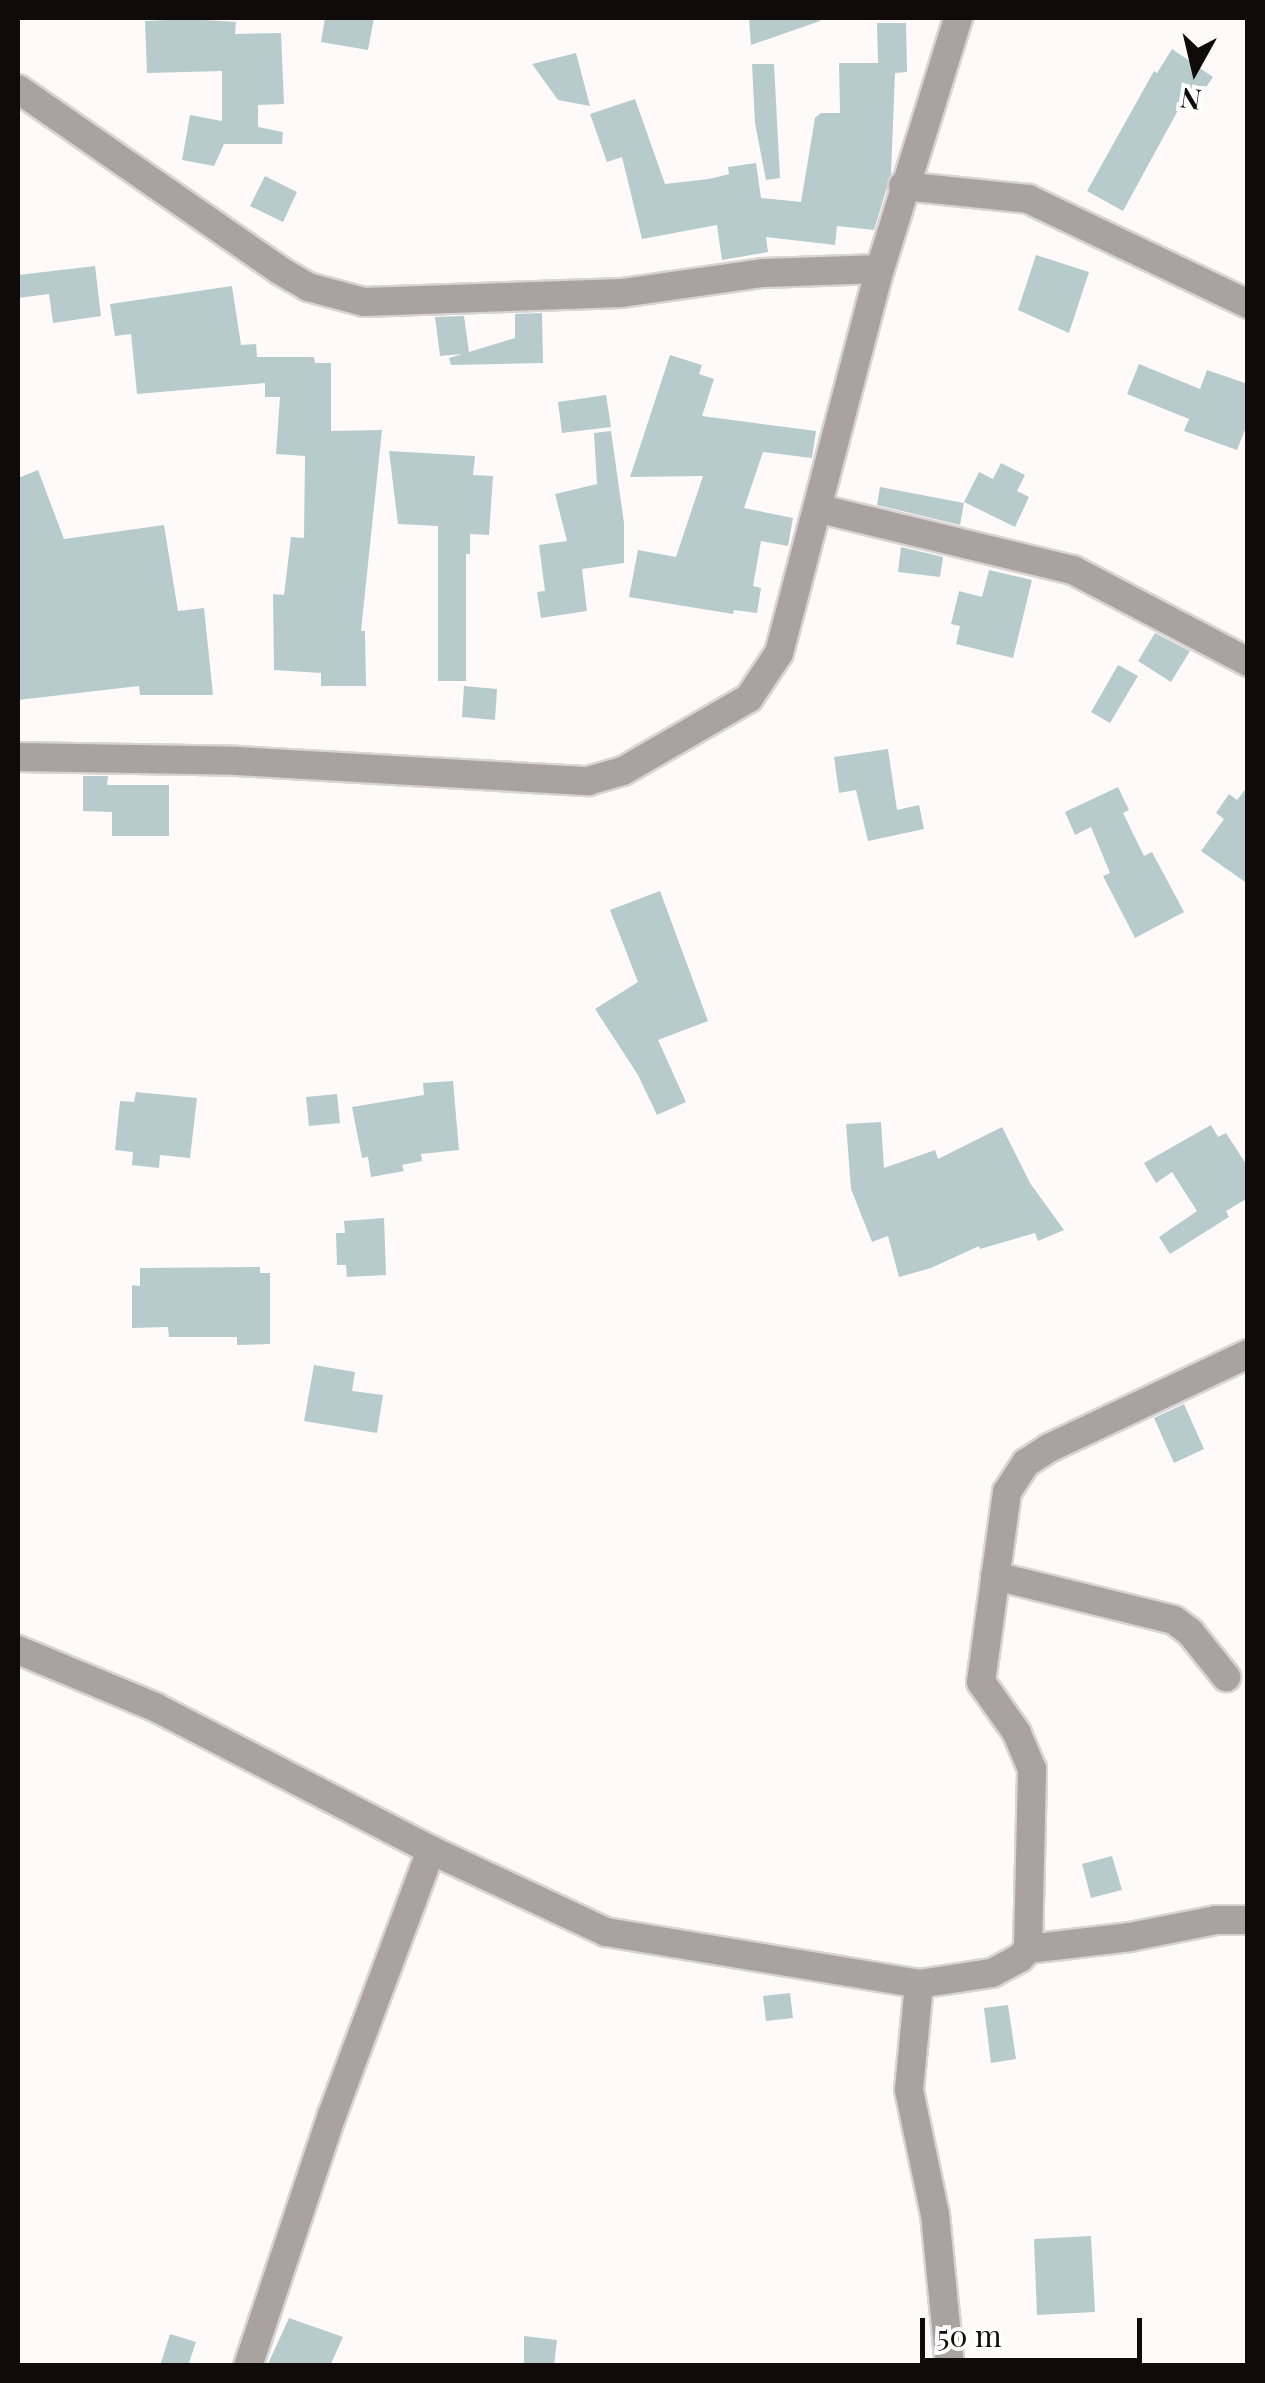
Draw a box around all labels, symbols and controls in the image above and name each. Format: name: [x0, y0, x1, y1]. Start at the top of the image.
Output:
north arrow: [1145, 20, 1245, 120]
text: N: [1178, 80, 1203, 120]
scale bar: [925, 2298, 1148, 2360]
text: 50 m: [937, 2315, 1002, 2355]

